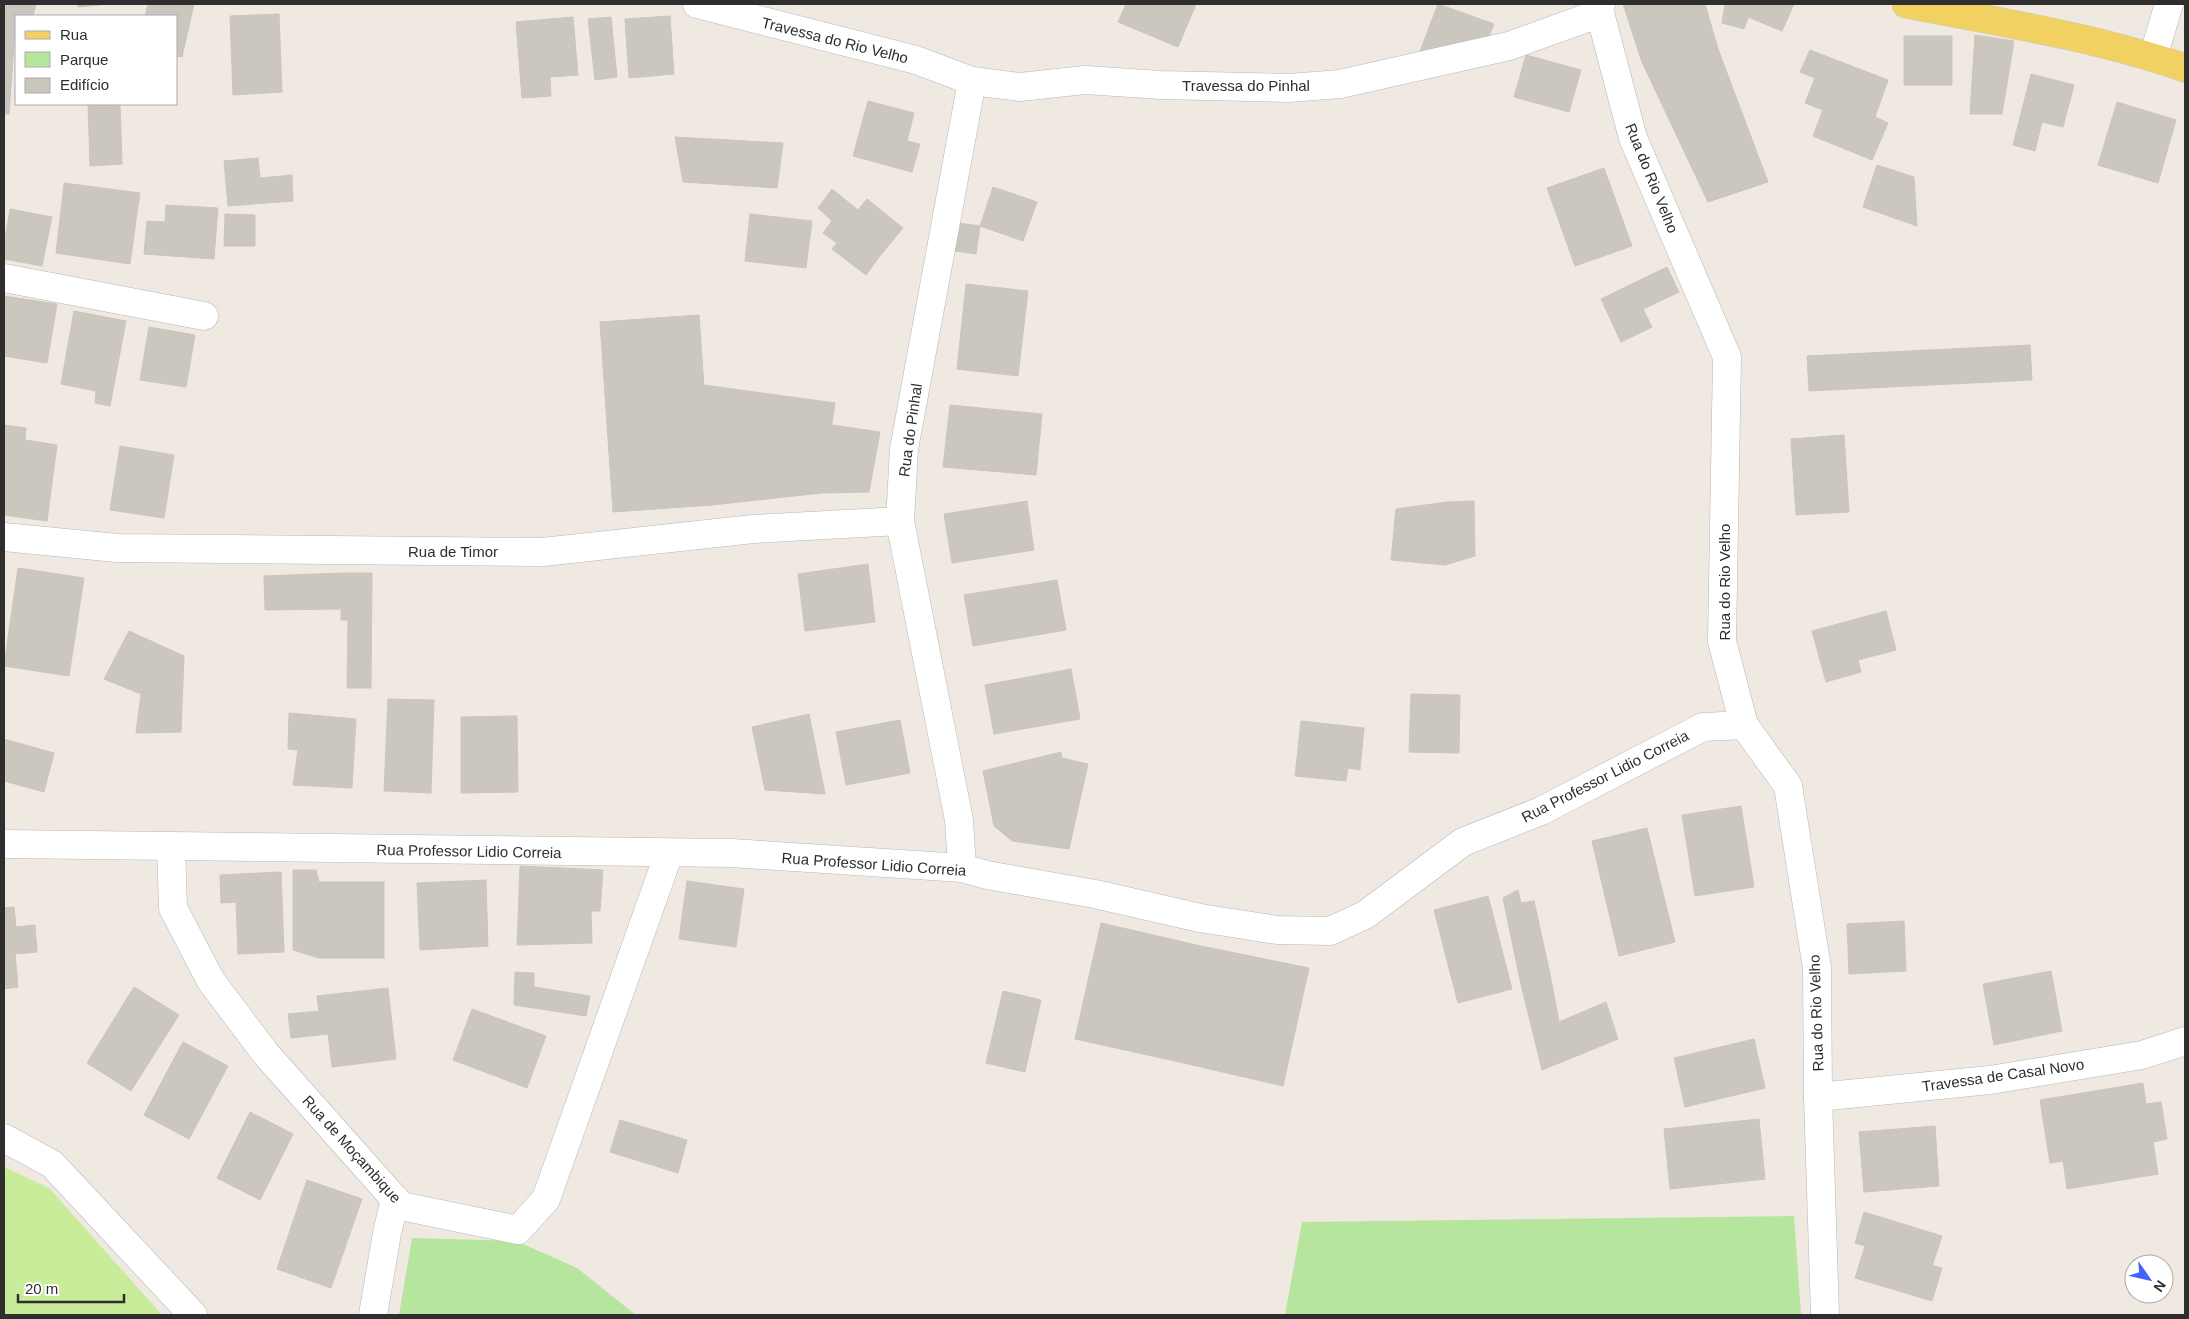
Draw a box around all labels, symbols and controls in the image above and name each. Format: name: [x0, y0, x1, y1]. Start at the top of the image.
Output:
street label: Travessa do Rio Velho: [760, 14, 910, 66]
legend: [15, 15, 178, 105]
text: Rua: [60, 26, 88, 43]
text: Parque: [60, 51, 108, 68]
text: Edifício: [60, 76, 109, 93]
street label: Travessa do Pinhal: [1182, 77, 1310, 94]
street label: Rua do Rio Velho: [1622, 121, 1682, 235]
street label: Rua do Pinhal: [895, 382, 925, 478]
street label: Rua do Rio Velho: [1716, 524, 1733, 640]
street label: Rua de Timor: [408, 543, 498, 560]
street label: Rua Professor Lidio Correia: [1519, 726, 1692, 826]
street label: Rua Professor Lidio Correia: [376, 841, 562, 861]
street label: Rua Professor Lidio Correia: [781, 849, 968, 879]
street label: Rua do Rio Velho: [1805, 954, 1827, 1072]
street label: Travessa de Casal Novo: [1921, 1055, 2085, 1095]
street label: Rua de Moçambique: [299, 1092, 405, 1206]
north arrow: [2124, 1254, 2174, 1304]
scale bar: [18, 1272, 124, 1304]
text: N: [2150, 1278, 2169, 1295]
text: 20 m: [25, 1280, 58, 1297]

